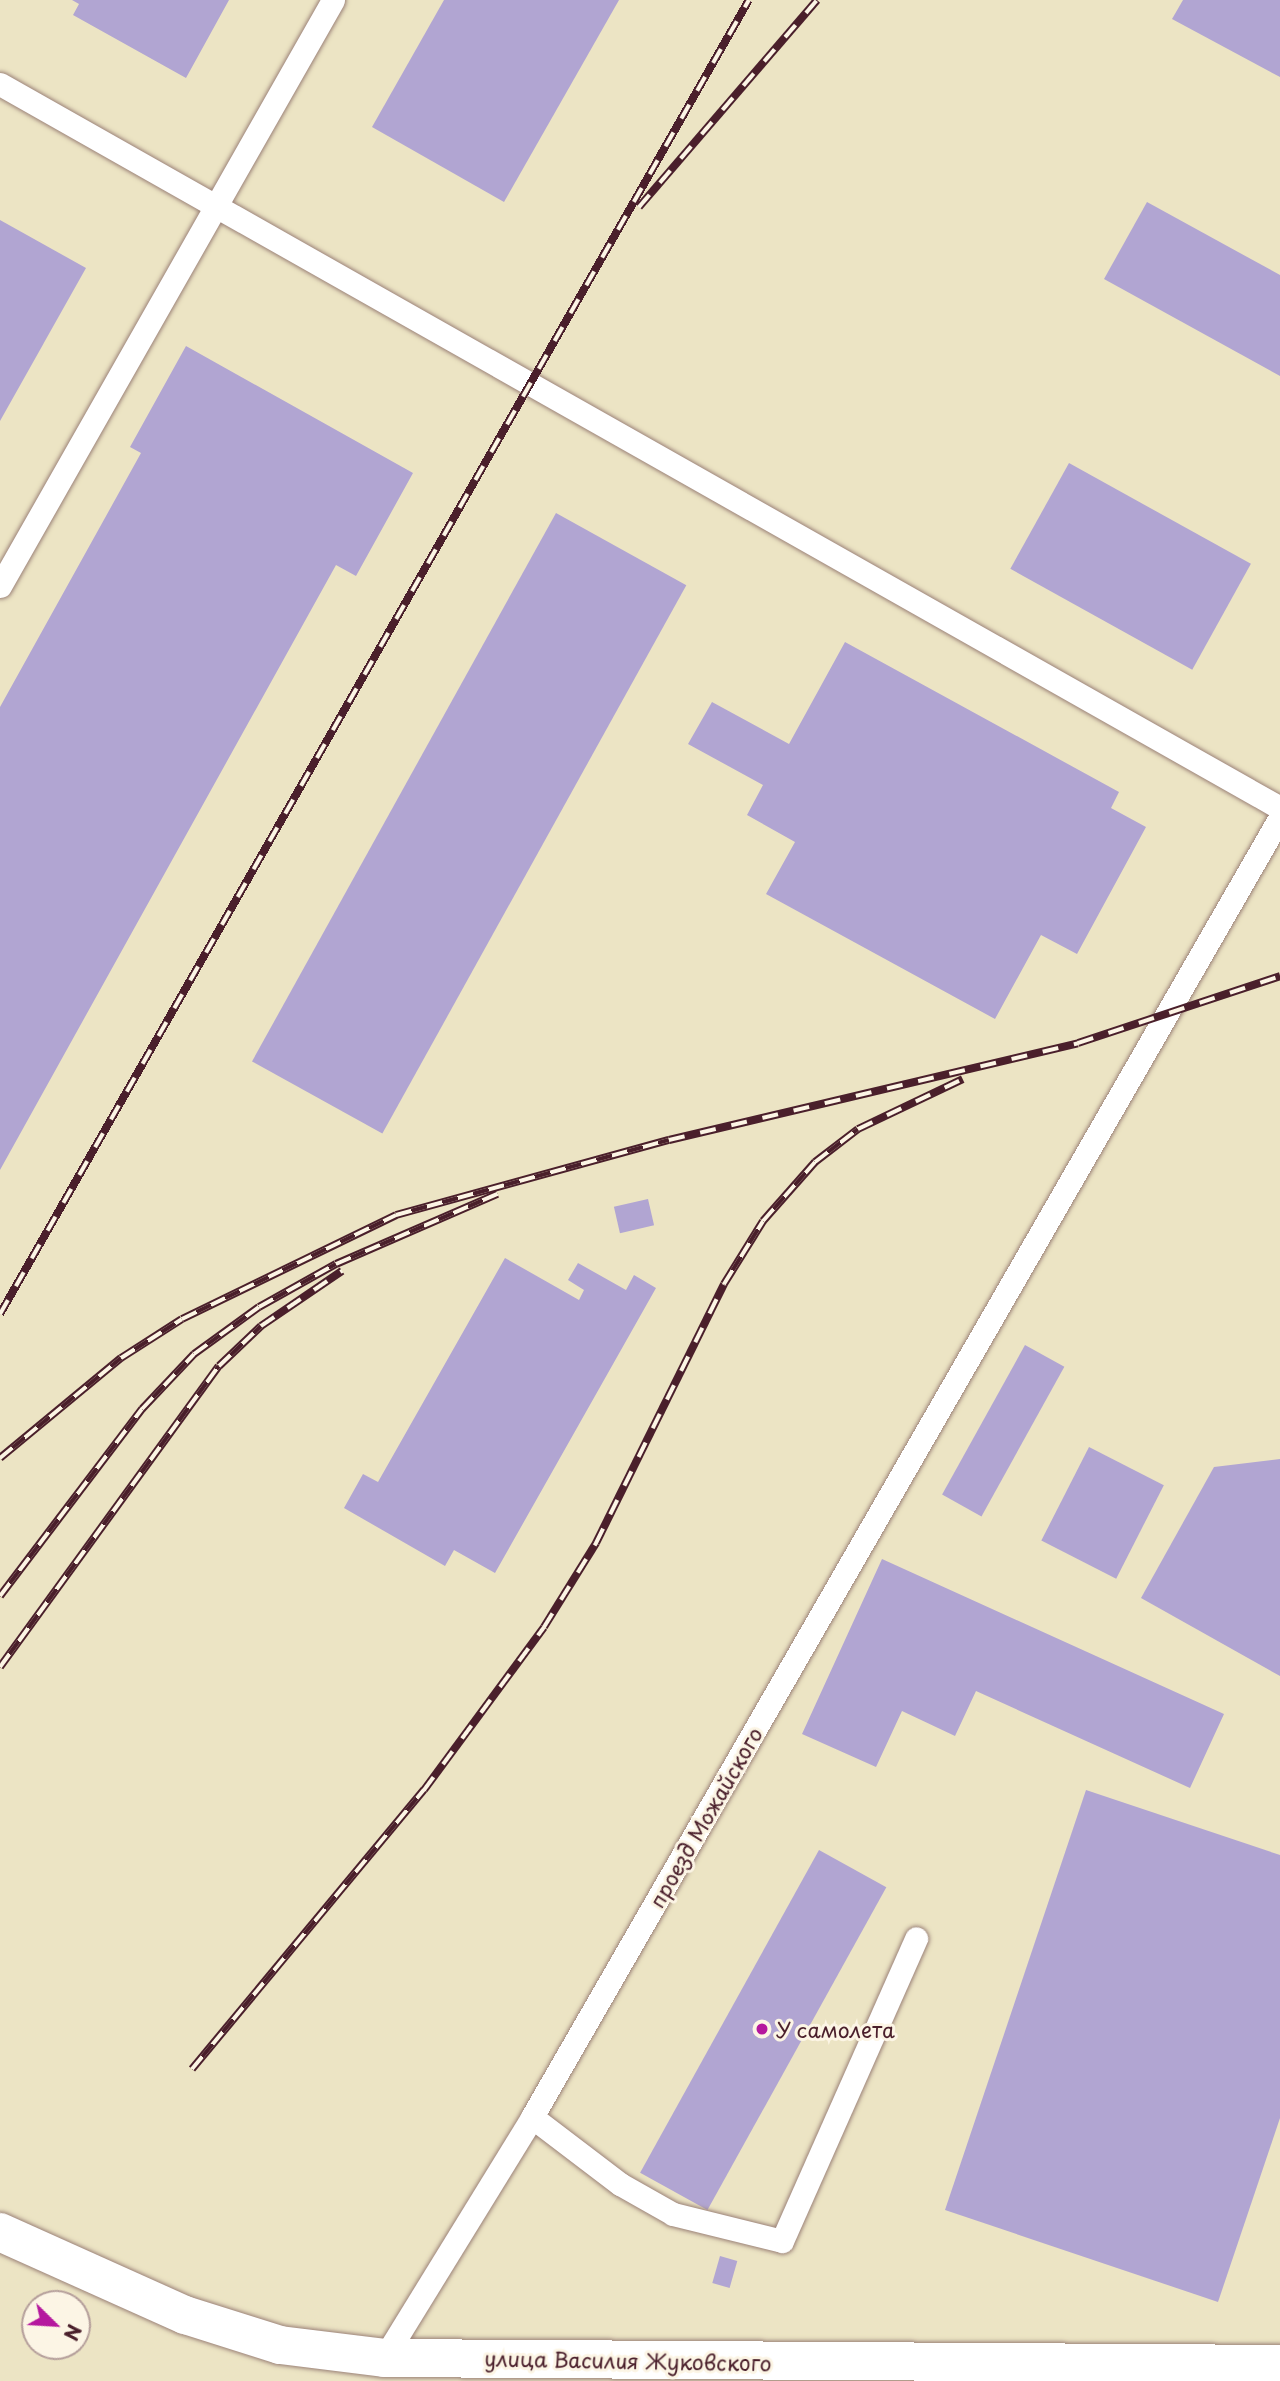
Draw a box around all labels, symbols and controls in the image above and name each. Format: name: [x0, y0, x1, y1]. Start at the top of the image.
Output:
street label: проезд Можайского: [643, 1722, 767, 1912]
place label: У самолета: [776, 2016, 896, 2042]
marker: У самолета: [754, 2021, 770, 2037]
north arrow: [21, 2290, 91, 2360]
text: N: [58, 2320, 89, 2345]
street label: улица Василия Жуковского: [484, 2345, 772, 2375]

